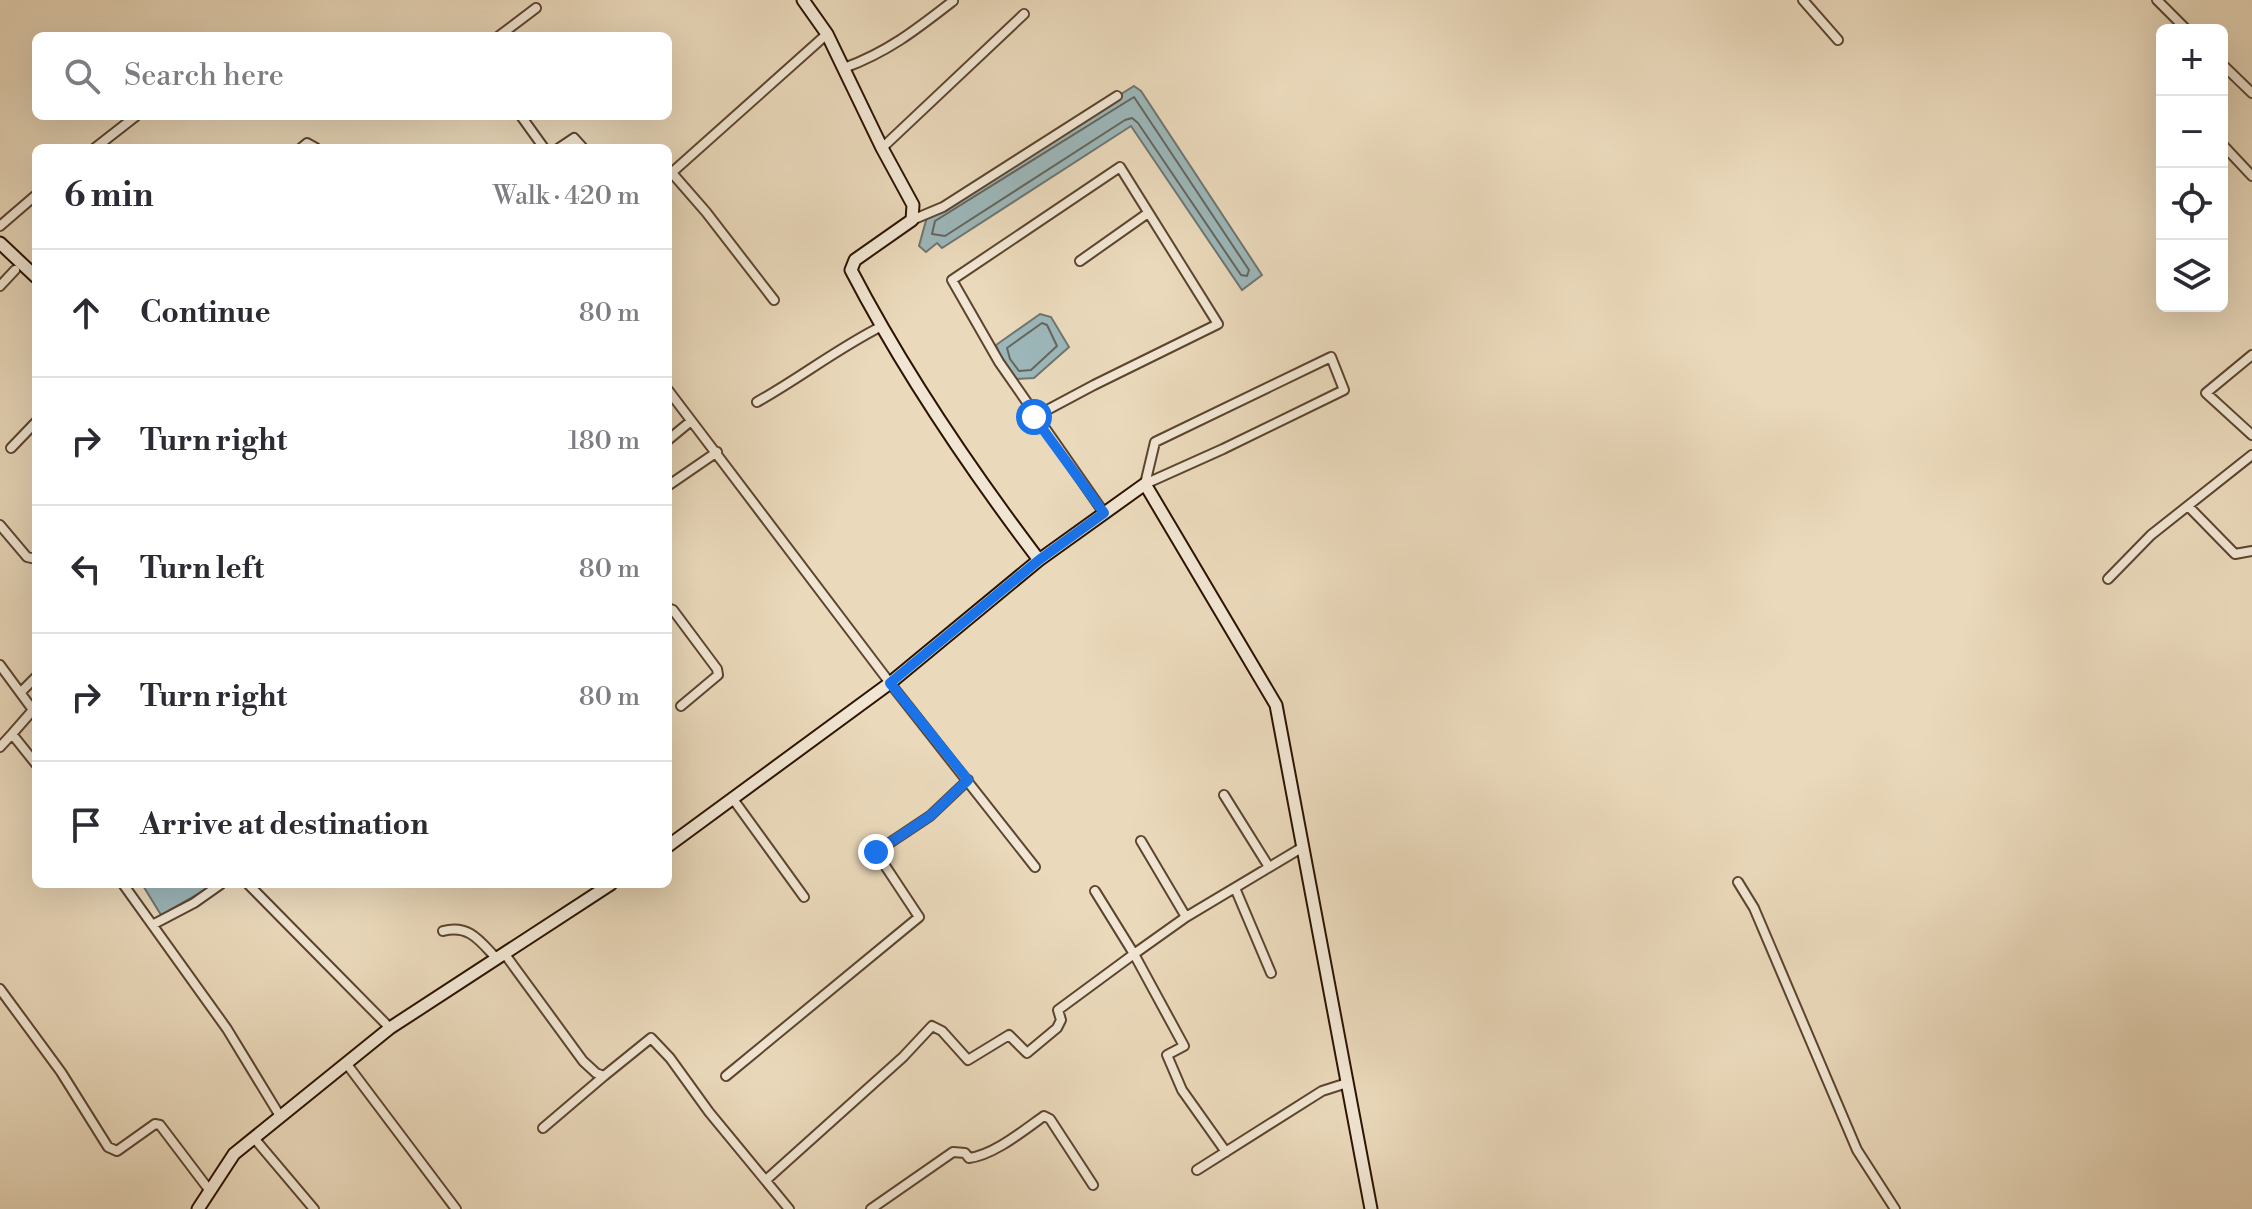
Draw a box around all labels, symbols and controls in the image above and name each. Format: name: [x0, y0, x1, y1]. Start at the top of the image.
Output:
map controls: [2156, 24, 2228, 312]
button: +: [2156, 24, 2228, 96]
search box: [32, 32, 672, 120]
icon: search: [60, 54, 104, 98]
text: Search here: [124, 57, 284, 95]
button: −: [2156, 96, 2228, 168]
button: locate: [2156, 168, 2228, 240]
text: 6 min: [64, 175, 154, 217]
text: Walk · 420 m: [493, 180, 640, 212]
button: layers: [2156, 240, 2228, 312]
icon: ahead: [64, 291, 108, 335]
text: Continue: [140, 294, 271, 332]
text: 80 m: [579, 297, 640, 329]
route start: [1016, 399, 1052, 435]
icon: right: [64, 419, 108, 463]
text: Turn right: [140, 422, 287, 460]
text: 180 m: [568, 425, 640, 457]
icon: left: [64, 547, 108, 591]
text: Turn left: [140, 550, 264, 588]
text: 80 m: [579, 553, 640, 585]
icon: right: [64, 675, 108, 719]
text: Turn right: [140, 678, 287, 716]
text: 80 m: [579, 681, 640, 713]
icon: arrive: [64, 803, 108, 847]
text: Arrive at destination: [140, 806, 429, 844]
route end: [858, 834, 894, 870]

